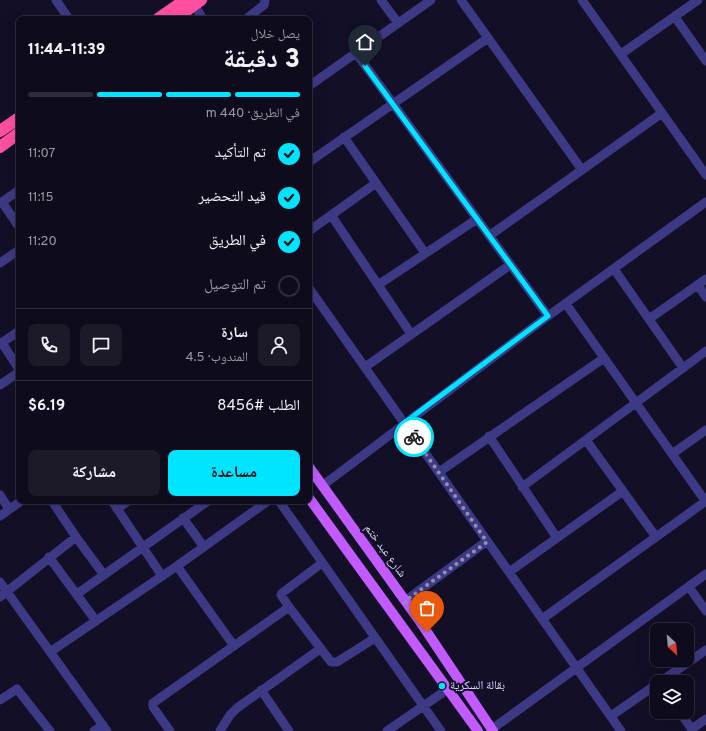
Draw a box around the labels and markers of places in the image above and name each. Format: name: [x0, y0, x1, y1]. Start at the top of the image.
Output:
pin: [348, 25, 382, 66]
pin: [410, 591, 444, 632]
place label: بقالة السكرية: [450, 678, 505, 694]
marker: بقالة السكرية: [437, 681, 447, 691]

